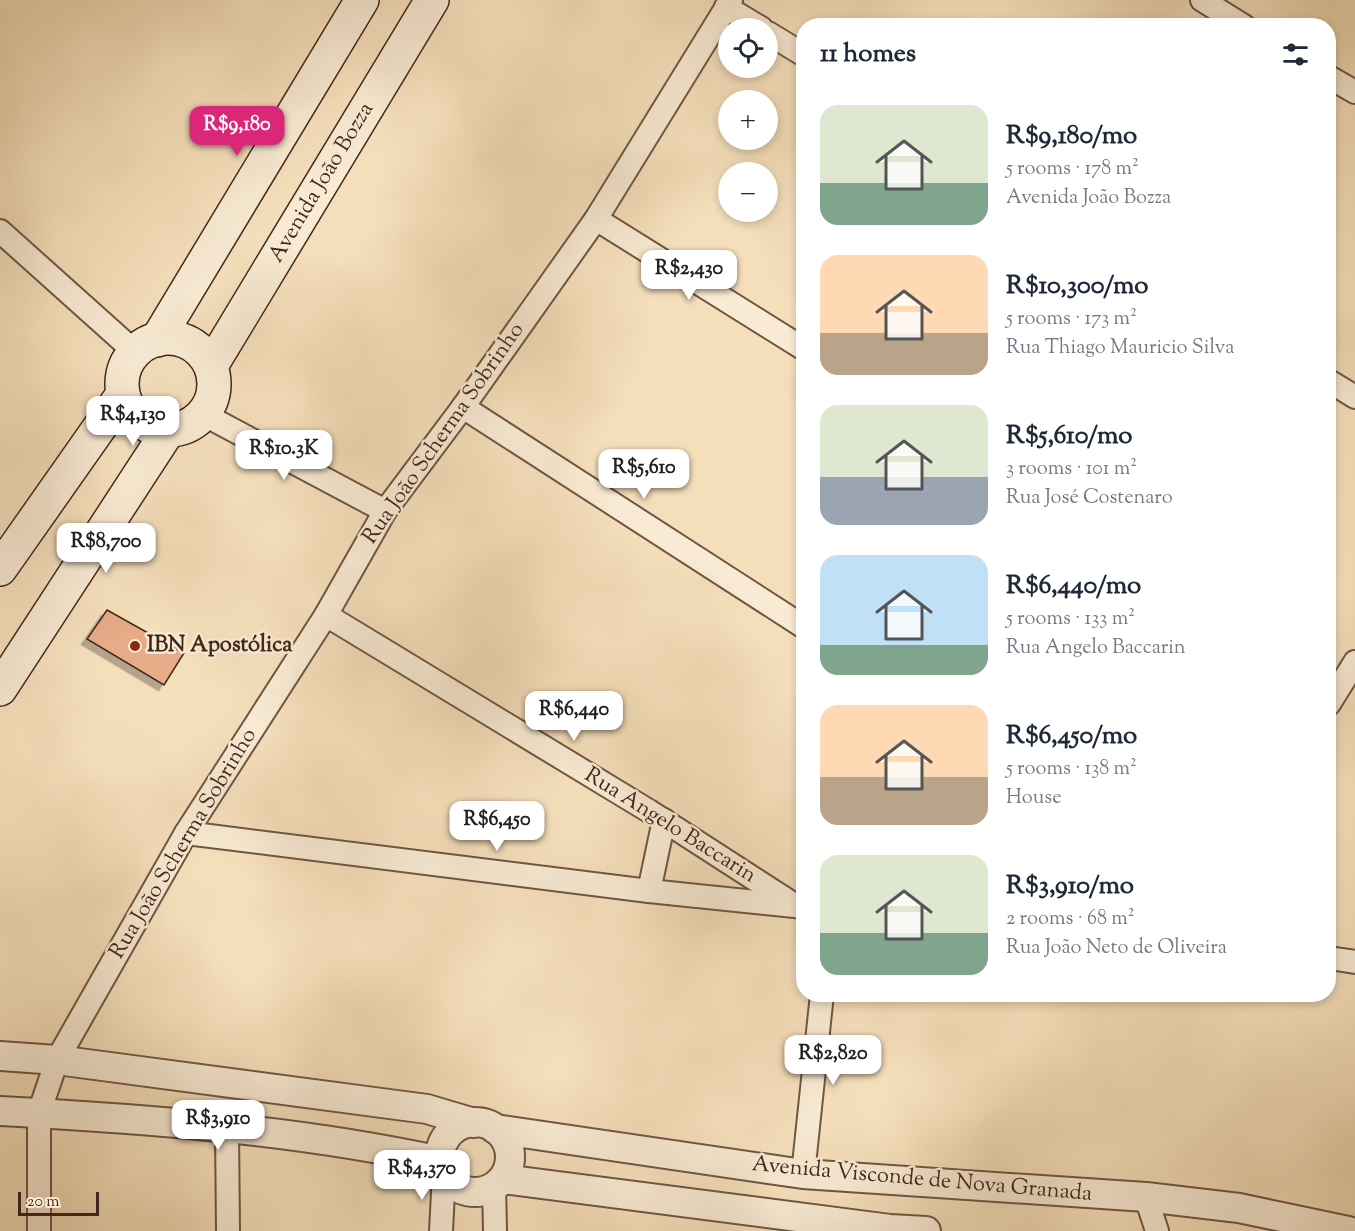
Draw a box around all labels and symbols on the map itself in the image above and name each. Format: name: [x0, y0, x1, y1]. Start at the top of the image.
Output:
street label: Avenida João Bozza: [261, 97, 383, 269]
pin: R$9,180: [182, 106, 292, 157]
pin: R$2,430: [634, 250, 744, 301]
street label: Rua João Scherma Sobrinho: [355, 317, 533, 551]
pin: R$4,130: [78, 396, 188, 447]
pin: R$10.3K: [229, 430, 339, 481]
pin: R$5,610: [589, 449, 699, 500]
pin: R$8,700: [51, 523, 161, 574]
place label: IBN Apostólica: [147, 630, 293, 662]
marker: IBN Apostólica: [128, 639, 142, 653]
pin: R$6,440: [519, 691, 629, 742]
street label: Rua João Scherma Sobrinho: [102, 723, 266, 965]
street label: Rua Angelo Baccarin: [578, 760, 762, 892]
pin: R$6,450: [442, 801, 552, 852]
pin: R$2,820: [778, 1035, 888, 1086]
pin: R$3,910: [163, 1100, 273, 1151]
street label: Avenida Visconde de Nova Granada: [751, 1149, 1093, 1211]
pin: R$4,370: [367, 1150, 477, 1201]
scale bar: [18, 1189, 99, 1216]

